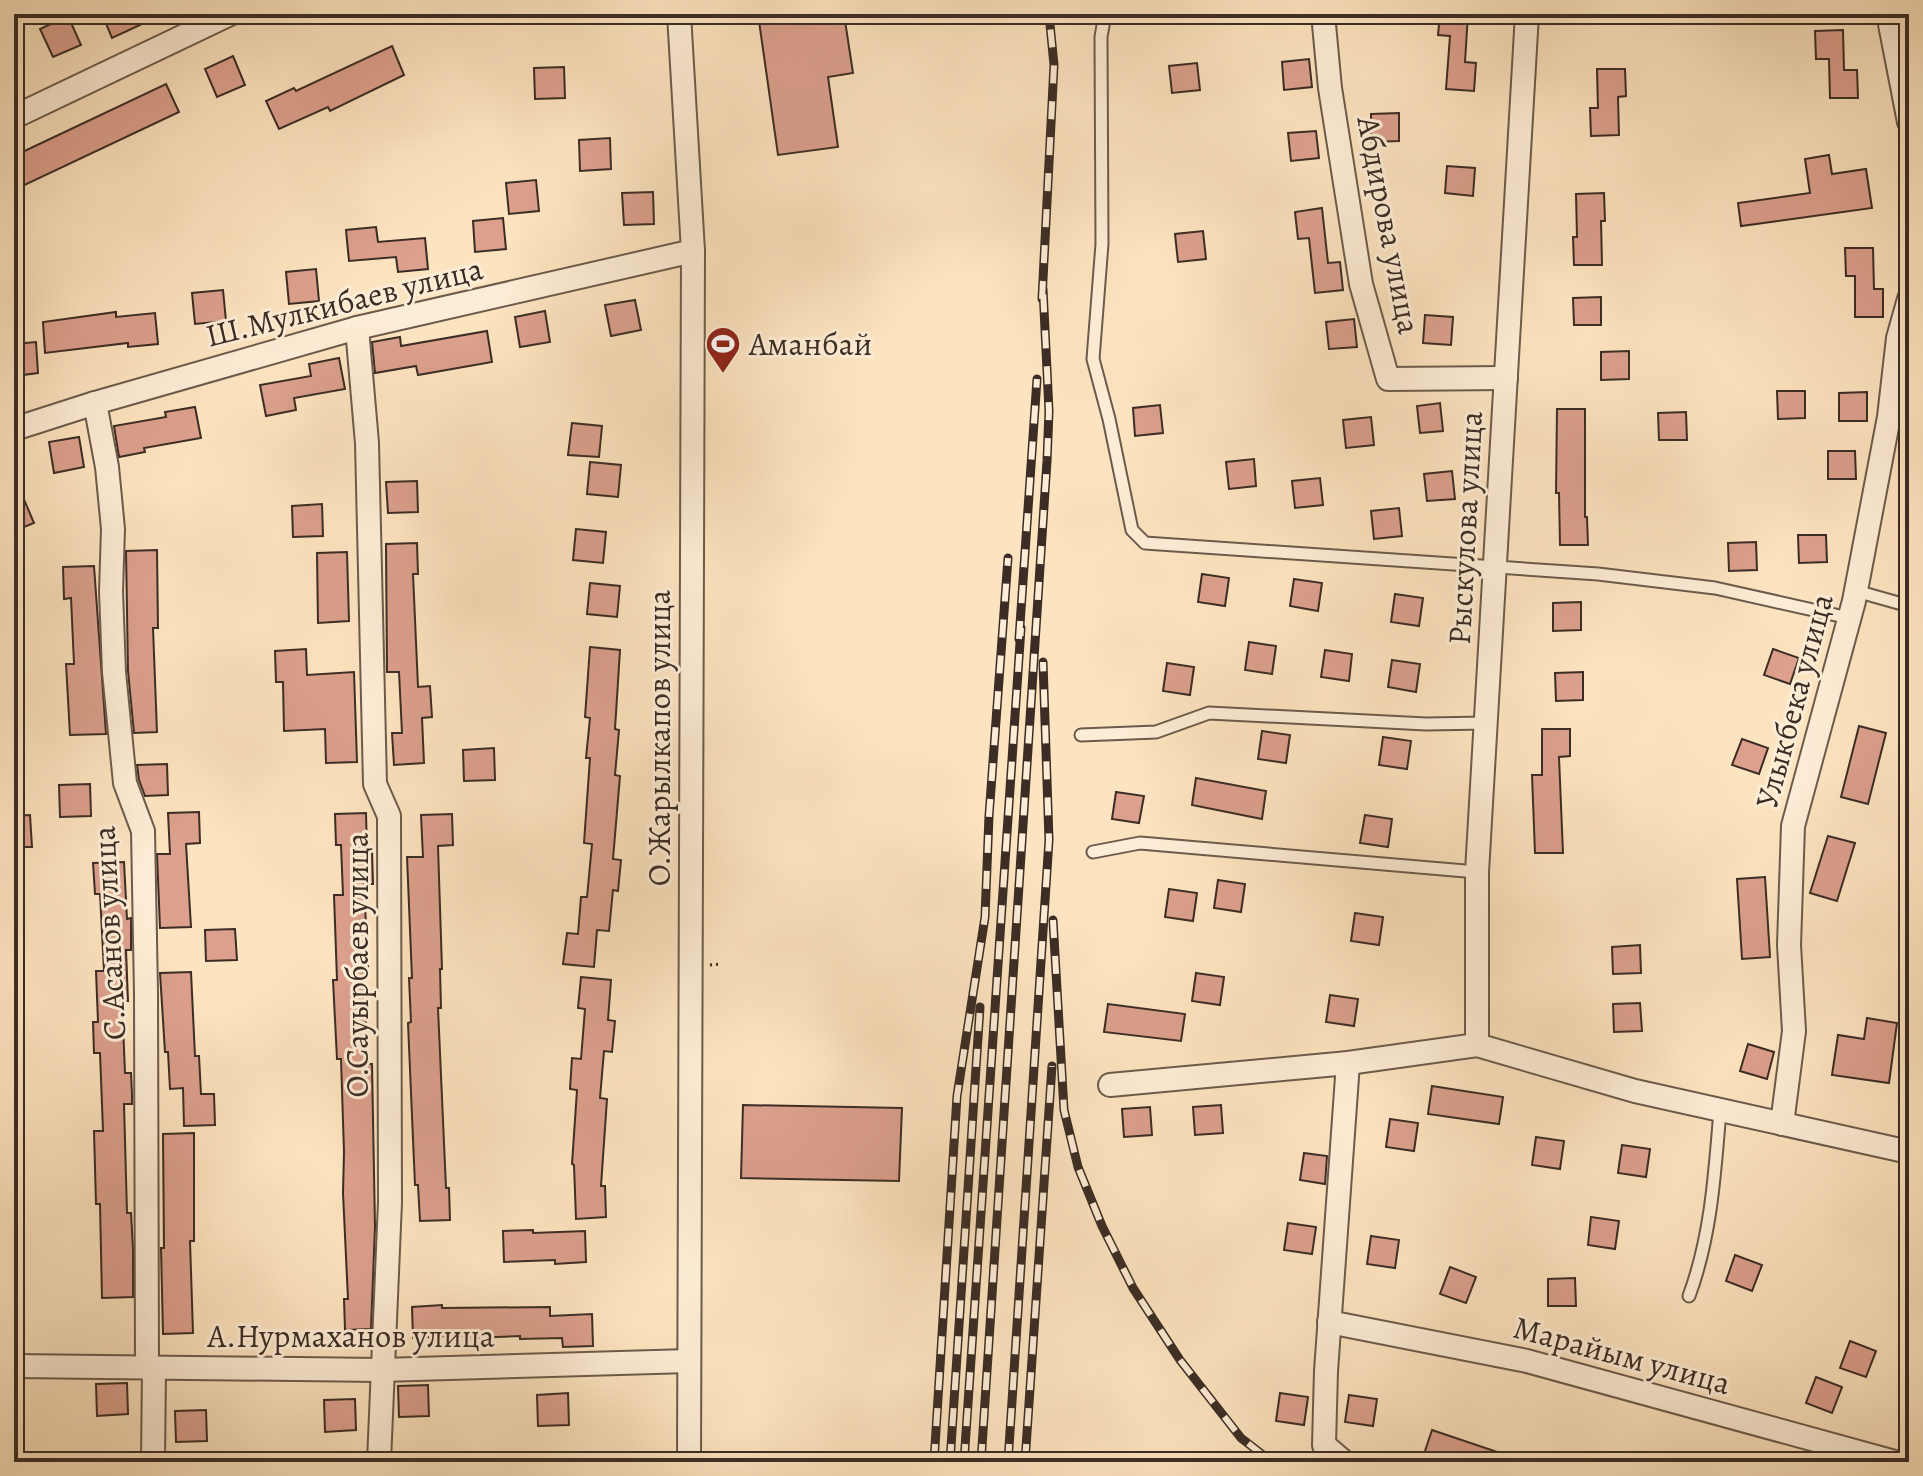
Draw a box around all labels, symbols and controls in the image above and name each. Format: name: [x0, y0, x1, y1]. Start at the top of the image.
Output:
street label: Абдирова улица: [1346, 112, 1432, 338]
street label: Ш.Мулкибаев улица: [201, 246, 488, 358]
place label: Аманбай: [748, 322, 872, 366]
sports icon: Аманбай: [704, 325, 742, 375]
street label: Рыскулова улица: [1437, 410, 1493, 646]
street label: Улыкбека улица: [1744, 589, 1844, 813]
street label: О.Жарылкапов улица: [637, 590, 681, 886]
street label: С.Асанов улица: [81, 825, 137, 1041]
street label: О.Сауырбаев улица: [335, 832, 379, 1097]
street label: Марайым улица: [1509, 1305, 1735, 1405]
street label: А.Нурмаханов улица: [206, 1314, 495, 1358]

